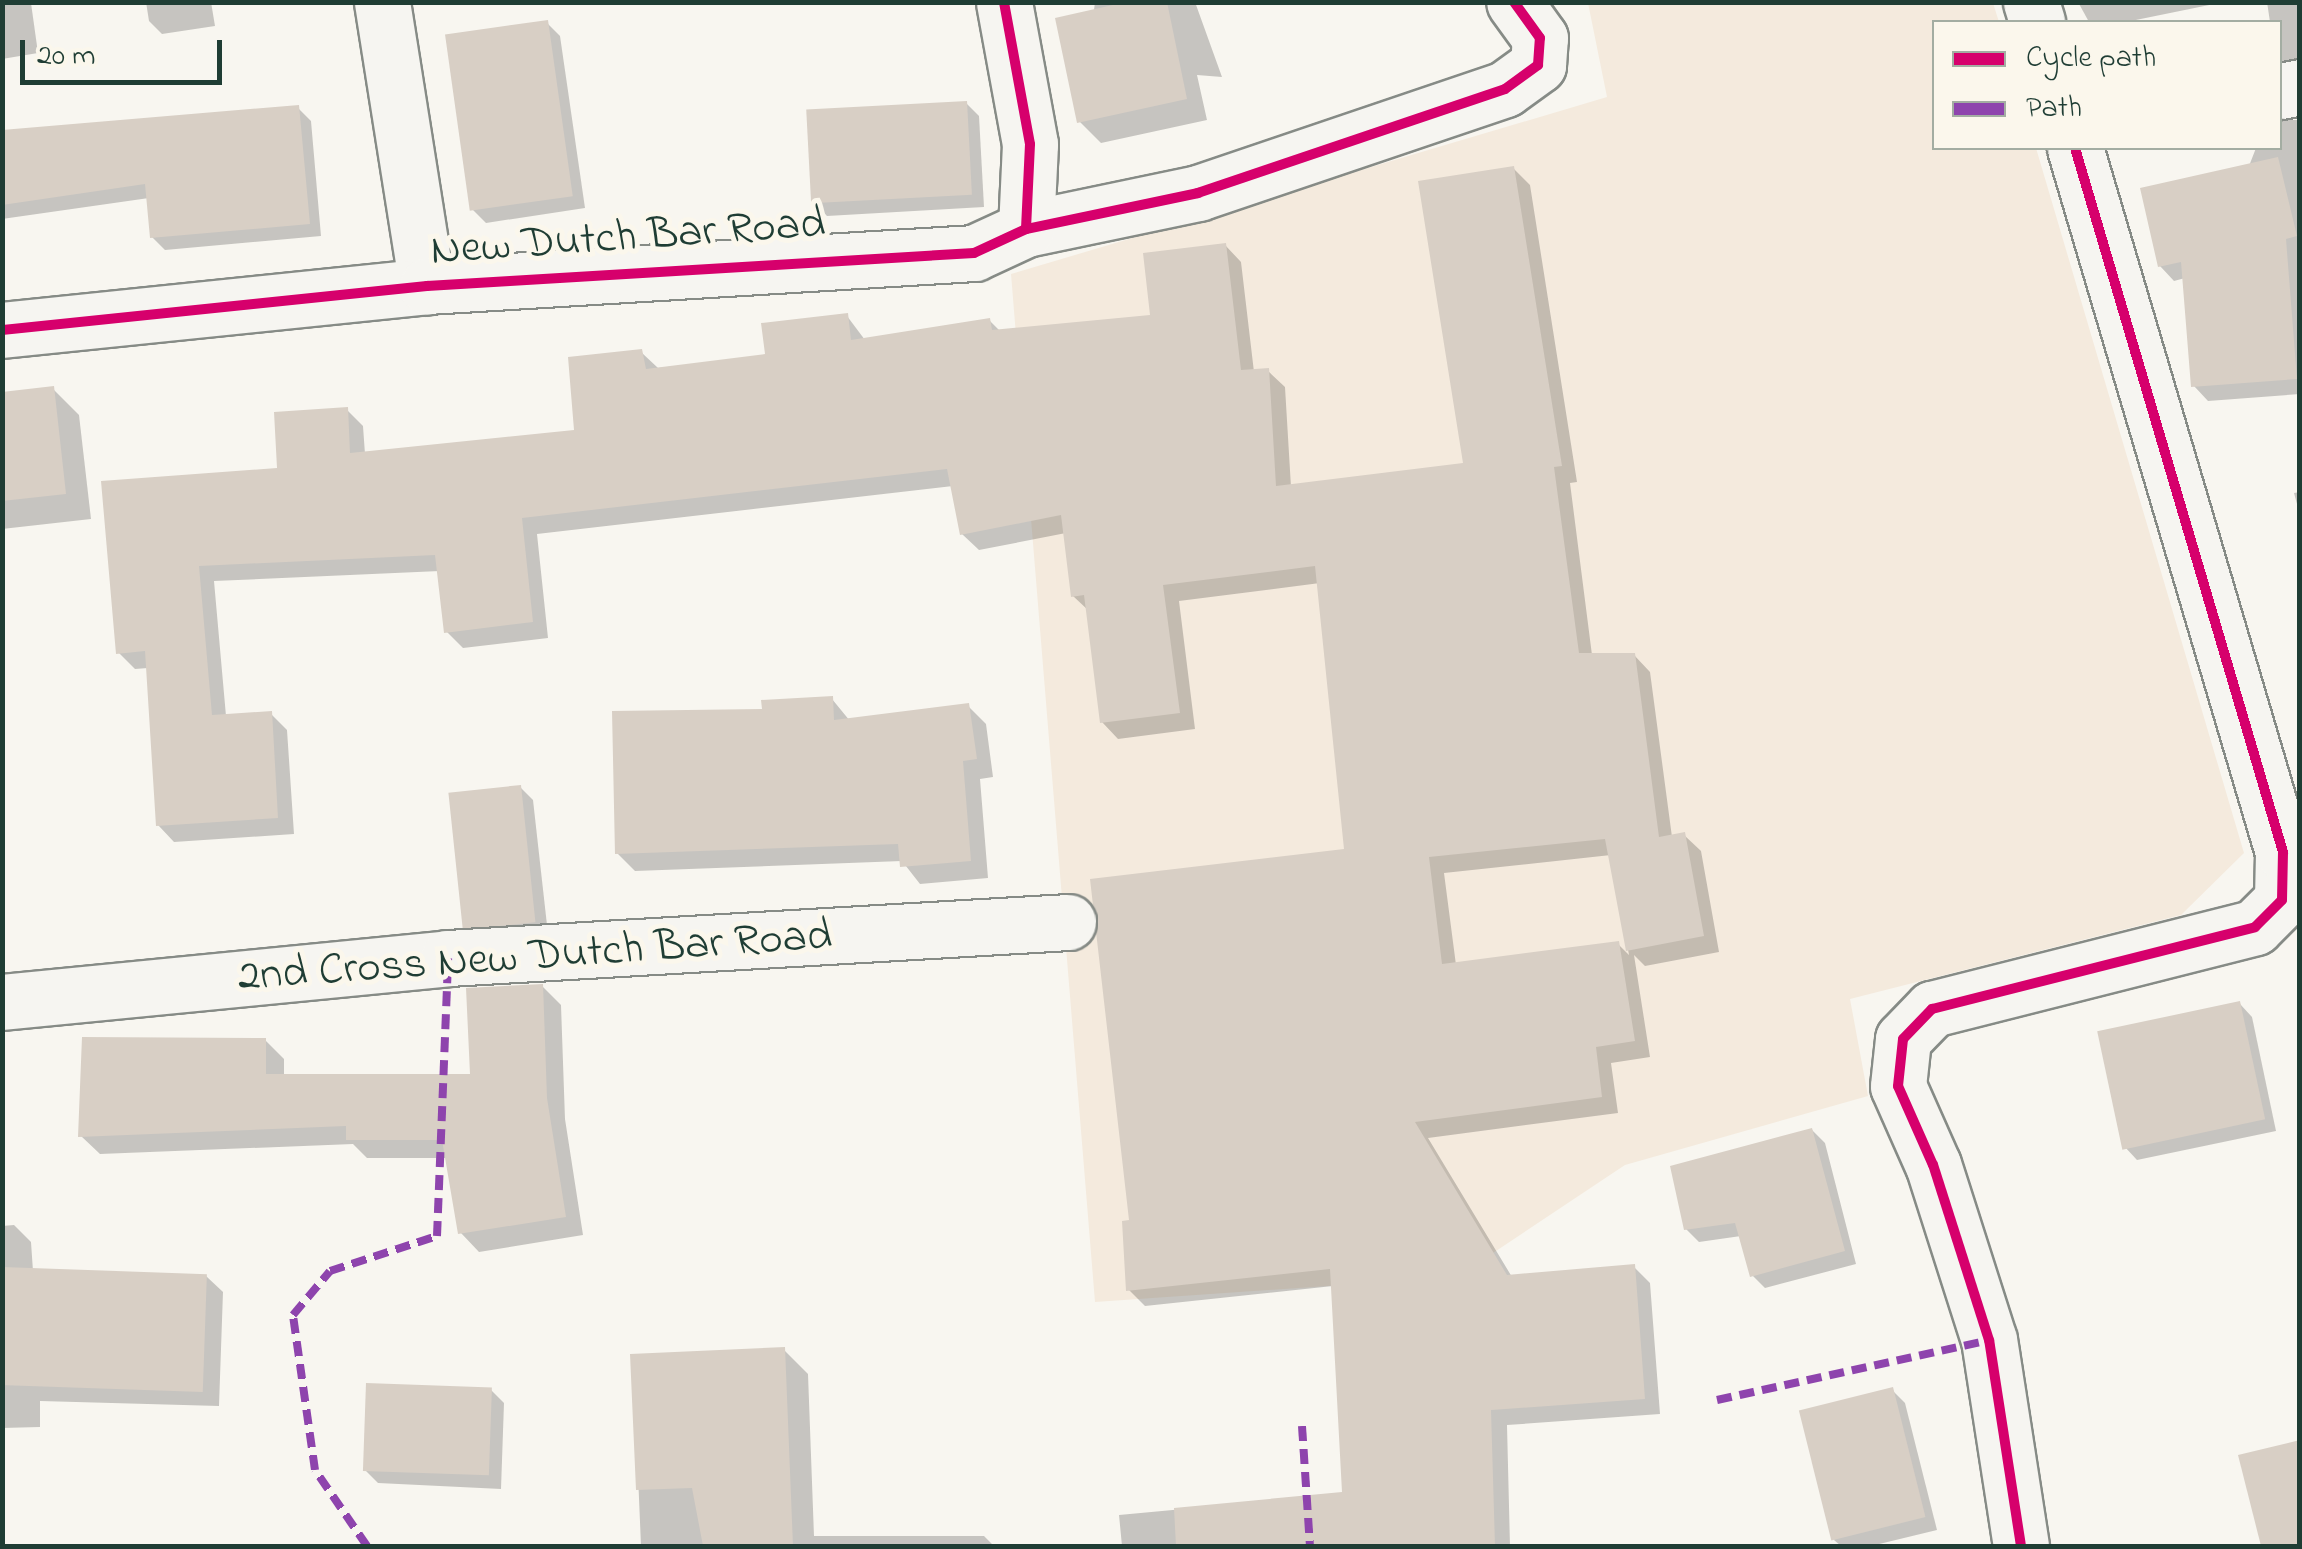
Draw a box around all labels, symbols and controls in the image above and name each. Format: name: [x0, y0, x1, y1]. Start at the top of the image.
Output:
scale bar: [25, 20, 228, 82]
legend: [1932, 20, 2282, 150]
text: 20 m: [37, 35, 96, 79]
text: Cycle path: [2026, 37, 2156, 81]
text: Path: [2026, 87, 2082, 131]
street label: New Dutch Bar Road: [429, 198, 827, 280]
street label: 2nd Cross New Dutch Bar Road: [236, 910, 834, 1006]

